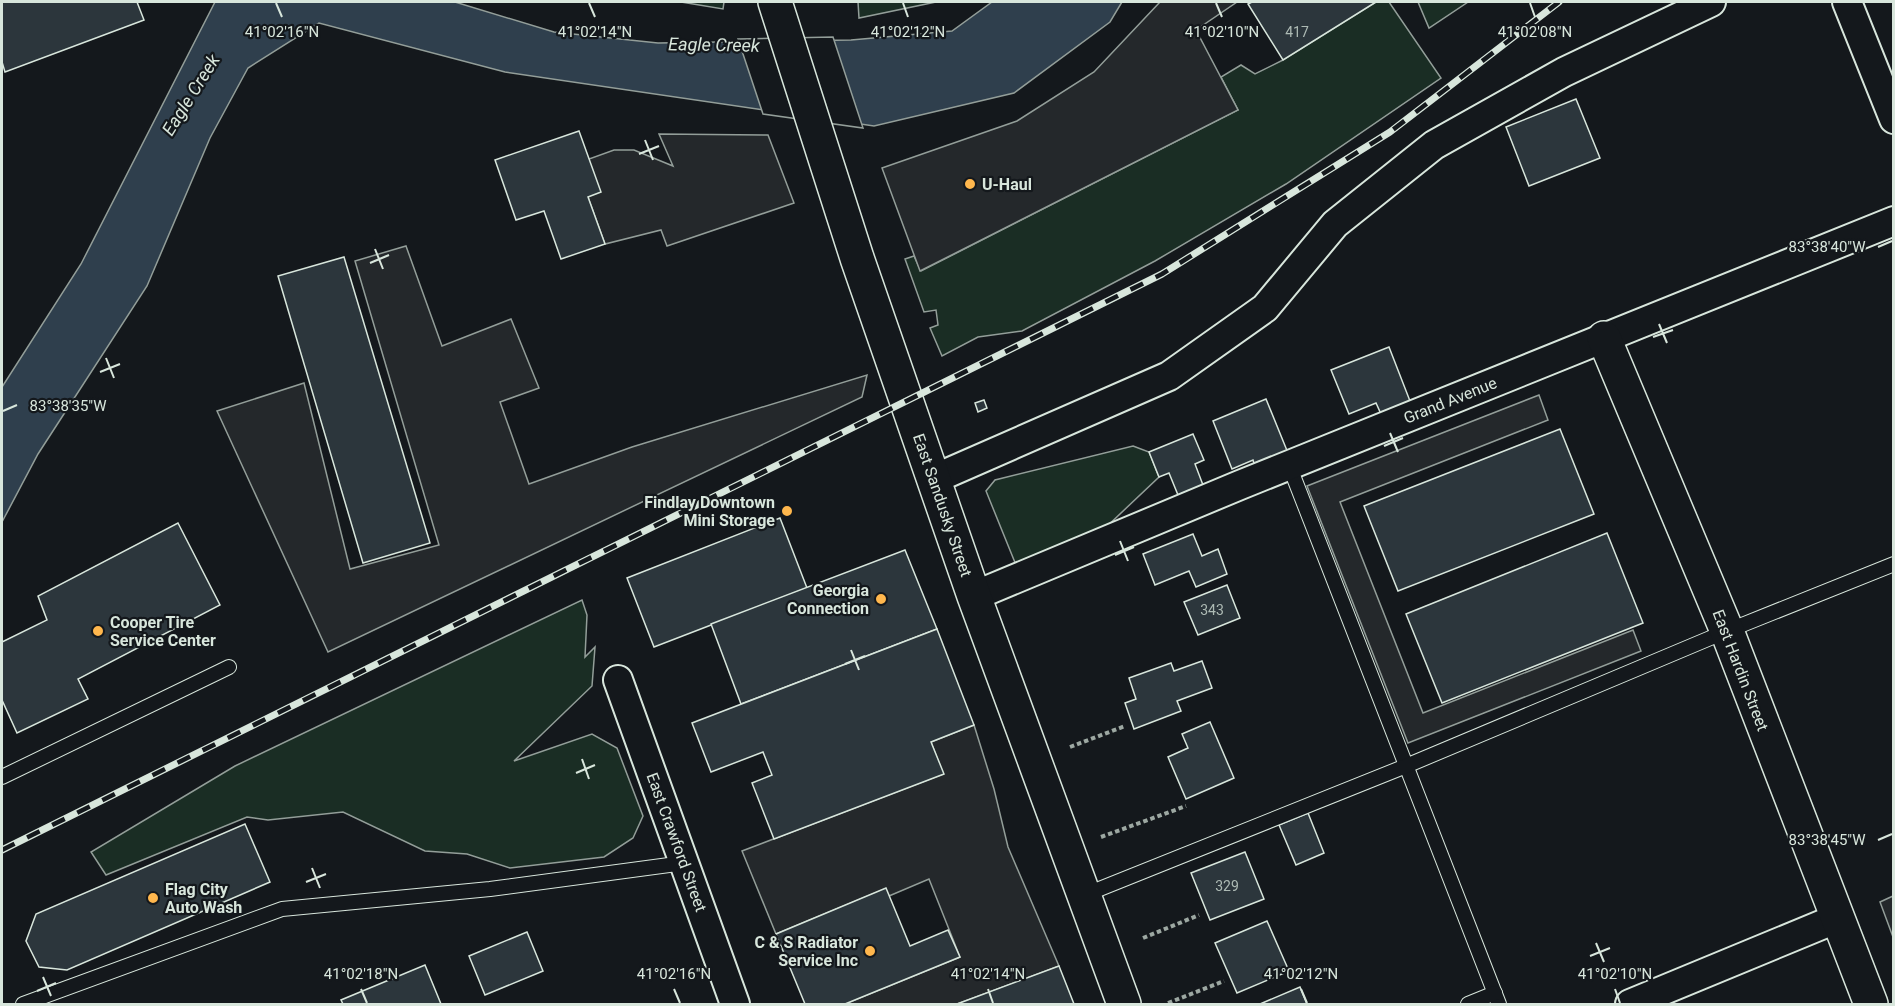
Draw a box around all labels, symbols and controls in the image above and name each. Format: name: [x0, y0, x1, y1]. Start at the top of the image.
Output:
text: 41°02'16"N: [245, 23, 319, 41]
text: 41°02'14"N: [558, 23, 632, 41]
text: 41°02'12"N: [871, 23, 945, 41]
text: 41°02'10"N: [1185, 23, 1259, 41]
text: 41°02'08"N: [1498, 23, 1572, 41]
house number: 417: [1285, 24, 1309, 40]
water label: Eagle Creek: [668, 33, 761, 56]
water label: Eagle Creek: [157, 49, 224, 139]
place label: U-Haul: [982, 175, 1032, 194]
marker: U-Haul: [963, 177, 977, 191]
text: 83°38'40"W: [1789, 238, 1865, 256]
street label: Grand Avenue: [1401, 373, 1500, 428]
text: 83°38'35"W: [30, 397, 106, 415]
street label: East Sandusky Street: [909, 431, 976, 579]
place label: Findlay Downtown Mini Storage: [644, 493, 775, 530]
marker: Findlay Downtown Mini Storage: [780, 504, 794, 518]
place label: Georgia Connection: [787, 581, 869, 618]
marker: Georgia Connection: [874, 592, 888, 606]
house number: 343: [1200, 602, 1224, 618]
street label: East Hardin Street: [1709, 607, 1772, 734]
place label: Cooper Tire Service Center: [110, 613, 216, 650]
marker: Cooper Tire Service Center: [91, 624, 105, 638]
street label: East Crawford Street: [643, 770, 711, 914]
text: 83°38'45"W: [1789, 831, 1865, 849]
house number: 329: [1215, 878, 1239, 894]
place label: Flag City Auto Wash: [165, 880, 242, 917]
marker: Flag City Auto Wash: [146, 891, 160, 905]
place label: C & S Radiator Service Inc: [755, 933, 858, 970]
marker: C & S Radiator Service Inc: [863, 944, 877, 958]
text: 41°02'18"N: [324, 965, 398, 983]
text: 41°02'16"N: [637, 965, 711, 983]
text: 41°02'14"N: [951, 965, 1025, 983]
text: 41°02'12"N: [1264, 965, 1338, 983]
text: 41°02'10"N: [1578, 965, 1652, 983]

